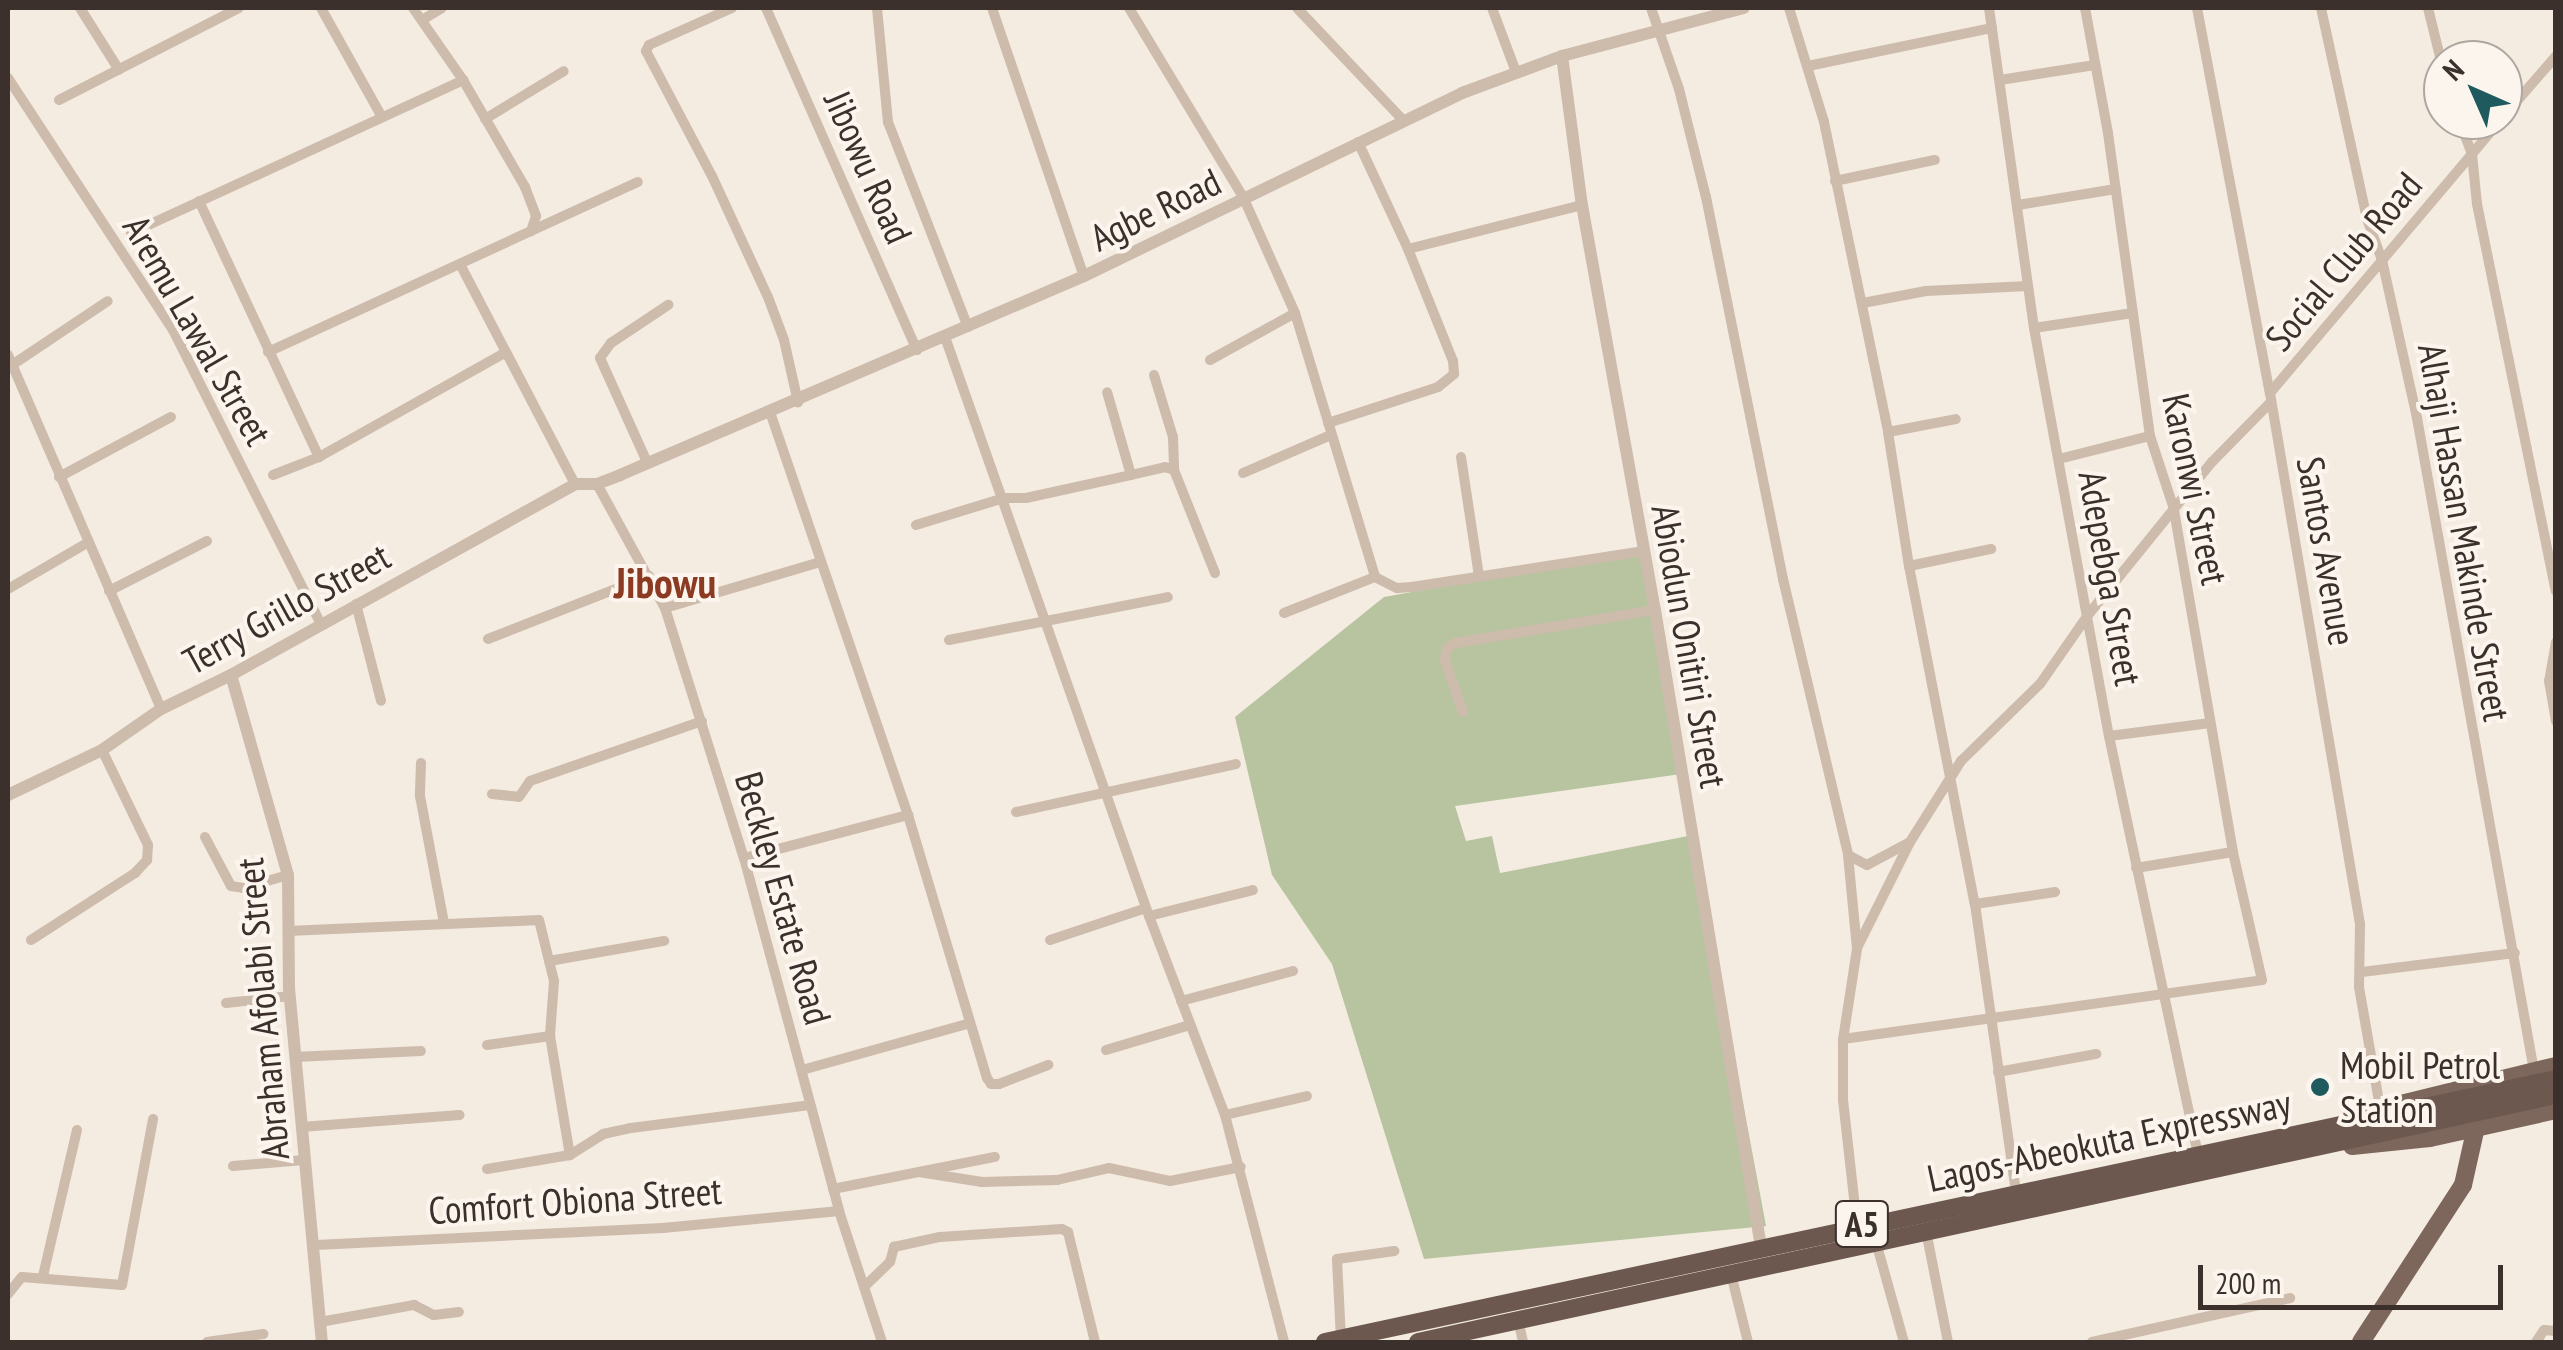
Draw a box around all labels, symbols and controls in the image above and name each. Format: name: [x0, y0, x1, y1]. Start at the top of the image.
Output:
north arrow: [2423, 40, 2523, 140]
text: N: [2434, 51, 2471, 88]
street label: Jibowu Road: [815, 84, 923, 250]
street label: Agbe Road: [1083, 158, 1227, 260]
street label: Social Club Road: [2255, 163, 2431, 359]
street label: Aremu Lawal Street: [114, 207, 282, 453]
street label: Alhaji Hassan Makinde Street: [2409, 340, 2521, 724]
street label: Karonwi Street: [2154, 389, 2238, 589]
street label: Santos Avenue: [2288, 453, 2366, 649]
street label: Adepebga Street: [2070, 467, 2152, 689]
street label: Abiodun Onitiri Street: [1643, 501, 1737, 791]
street label: Terry Grillo Street: [174, 532, 398, 684]
district label: Jibowu: [614, 558, 716, 608]
street label: Beckley Estate Road: [726, 766, 842, 1030]
street label: Abraham Afolabi Street: [226, 856, 298, 1162]
place label: Mobil Petrol Station: [2340, 1042, 2500, 1132]
marker: Mobil Petrol Station: [2309, 1076, 2331, 1098]
street label: Lagos-Abeokuta Expressway: [1923, 1079, 2295, 1201]
street label: Comfort Obiona Street: [427, 1167, 723, 1233]
road number: A5: [1834, 1194, 1890, 1254]
scale bar: [2203, 1245, 2508, 1307]
text: 200 m: [2215, 1263, 2281, 1302]

